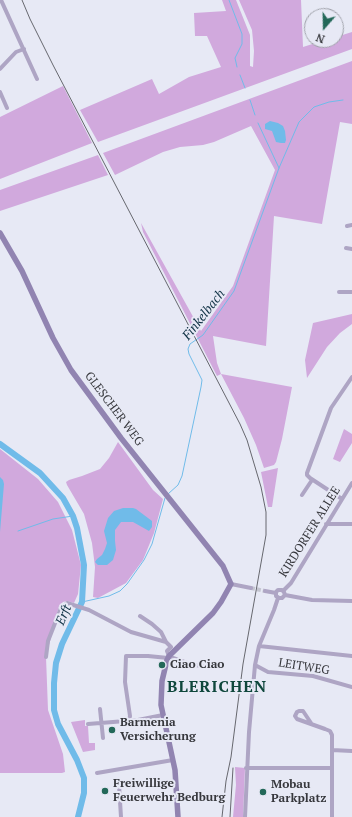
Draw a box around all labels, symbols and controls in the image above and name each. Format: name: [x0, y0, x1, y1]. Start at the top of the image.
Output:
north arrow: [304, 8, 344, 48]
text: N: [314, 30, 327, 46]
water label: Finkelbach: [179, 287, 229, 343]
street label: GLESCHER WEG: [82, 369, 146, 449]
street label: KIRDORFER ALLEE: [276, 484, 344, 580]
water label: Erft: [53, 602, 75, 628]
street label: LEITWEG: [277, 656, 331, 678]
place label: Ciao Ciao: [170, 658, 224, 672]
marker: Ciao Ciao: [157, 660, 167, 670]
district label: BLERICHEN: [167, 677, 267, 697]
place label: Barmenia Versicherung: [120, 716, 196, 744]
marker: Barmenia Versicherung: [107, 725, 117, 735]
place label: Freiwillige Feuerwehr Bedburg: [113, 777, 225, 805]
place label: Mobau Parkplatz: [271, 778, 326, 806]
marker: Freiwillige Feuerwehr Bedburg: [100, 786, 110, 796]
marker: Mobau Parkplatz: [258, 787, 268, 797]

